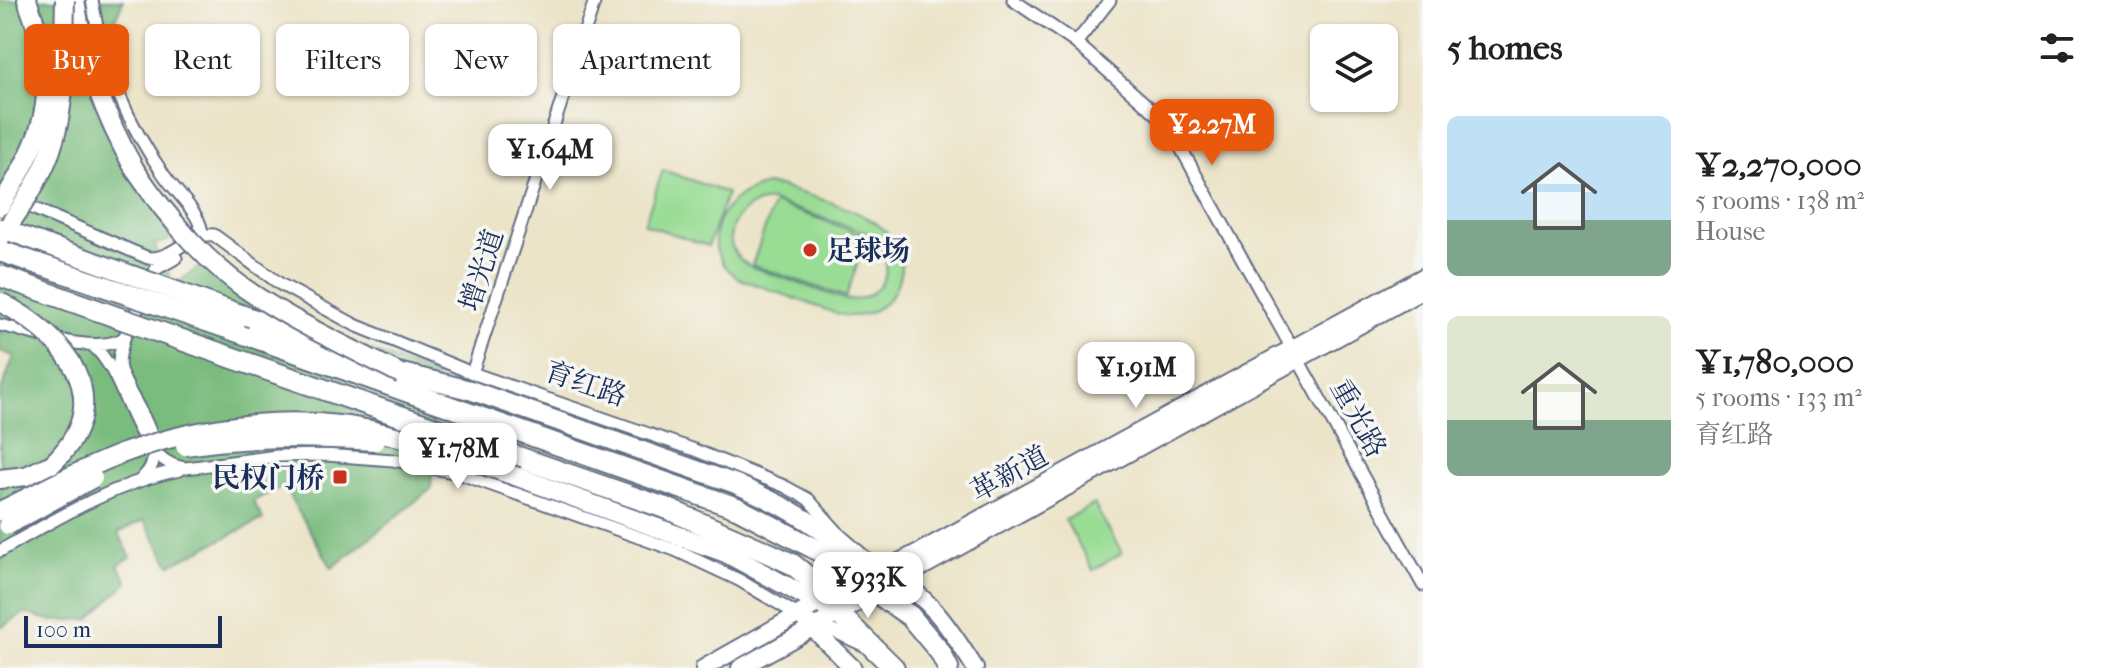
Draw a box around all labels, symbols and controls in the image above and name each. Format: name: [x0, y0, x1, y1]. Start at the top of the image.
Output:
chip: Buy: [24, 24, 129, 96]
chip: Rent: [145, 24, 260, 96]
chip: Filters: [276, 24, 409, 96]
chip: New: [425, 24, 537, 96]
chip: Apartment: [553, 24, 740, 96]
map controls: [1310, 24, 1398, 112]
button: layers: [1310, 24, 1398, 112]
icon: filters: [2035, 26, 2079, 70]
text: 5 homes: [1447, 28, 1562, 68]
pin: ¥2.27M: [1147, 99, 1277, 167]
text: ¥2.27M: [1168, 109, 1256, 140]
pin: ¥1.64M: [485, 124, 615, 192]
text: ¥1.64M: [506, 134, 594, 165]
text: ¥2,270,000: [1695, 145, 1862, 185]
icon: home: [1511, 148, 1607, 244]
text: 5 rooms · 138 m²: [1695, 185, 1864, 216]
text: House: [1695, 216, 1765, 247]
street label: 增光道: [453, 225, 510, 315]
place label: 足球场: [826, 234, 910, 267]
marker: 足球场: [801, 241, 819, 259]
pin: ¥1.91M: [1071, 342, 1201, 410]
text: ¥1,780,000: [1695, 342, 1854, 382]
icon: home: [1511, 348, 1607, 444]
text: ¥1.91M: [1096, 352, 1176, 383]
street label: 育红路: [541, 354, 631, 413]
street label: 重光路: [1324, 374, 1393, 463]
text: 5 rooms · 133 m²: [1695, 382, 1862, 413]
text: 育红路: [1695, 419, 1773, 450]
pin: ¥1.78M: [393, 423, 523, 491]
text: ¥1.78M: [417, 433, 499, 464]
street label: 革新道: [965, 439, 1054, 508]
place label: 民权门桥: [212, 461, 324, 494]
marker: 民权门桥: [331, 468, 349, 486]
pin: ¥933K: [812, 552, 924, 620]
text: ¥933K: [831, 562, 905, 593]
scale bar: [24, 612, 222, 648]
text: 100 m: [36, 617, 91, 643]

